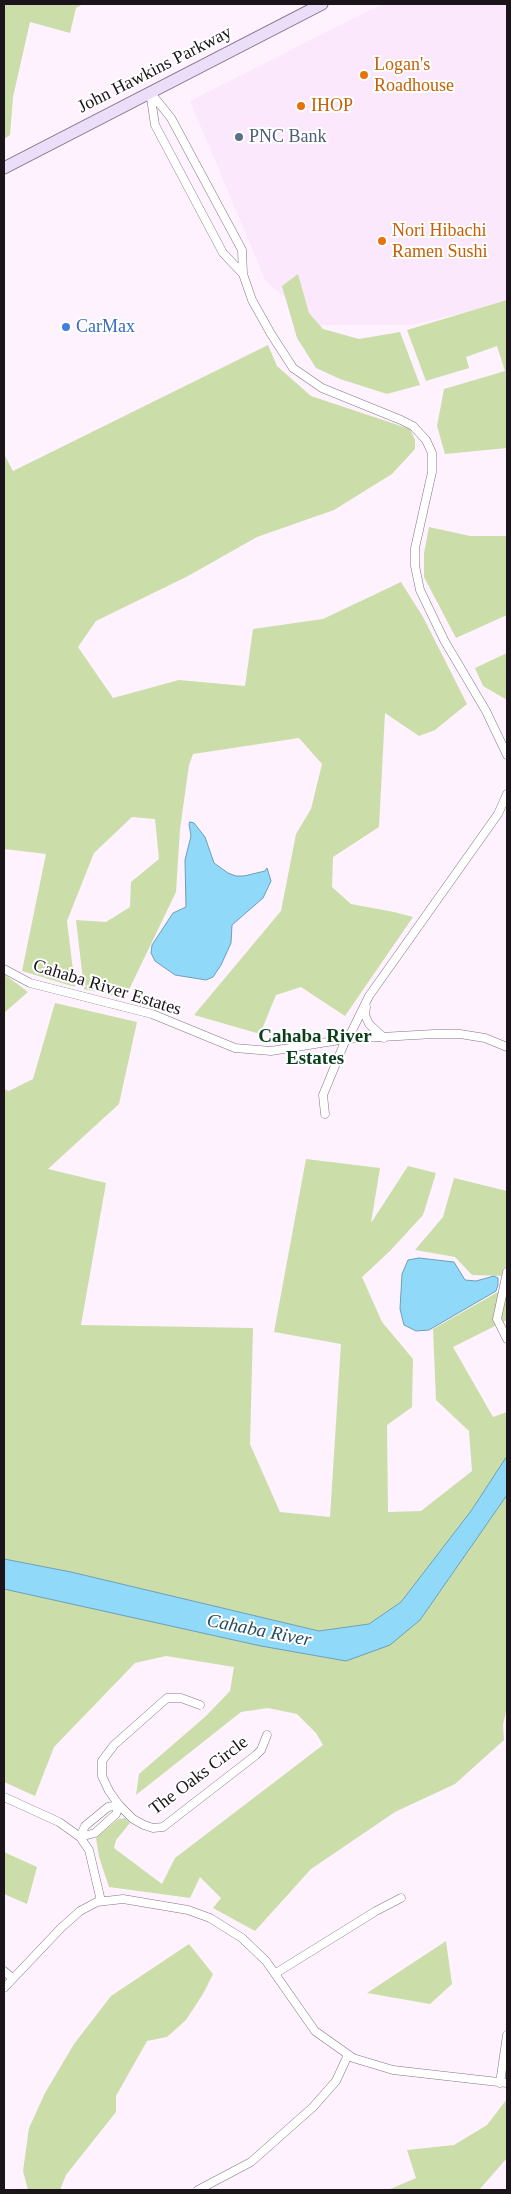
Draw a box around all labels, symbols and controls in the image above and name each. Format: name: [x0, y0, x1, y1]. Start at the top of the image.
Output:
street label: John Hawkins Parkway: [74, 22, 236, 118]
place label: Logan's Roadhouse: [374, 54, 454, 96]
marker: Logan's Roadhouse: [358, 69, 370, 81]
place label: IHOP: [311, 95, 353, 117]
marker: IHOP: [295, 100, 307, 112]
place label: PNC Bank: [249, 126, 327, 148]
marker: PNC Bank: [233, 131, 245, 143]
place label: Nori Hibachi Ramen Sushi: [392, 220, 488, 262]
marker: Nori Hibachi Ramen Sushi: [376, 235, 388, 247]
place label: CarMax: [76, 316, 135, 338]
marker: CarMax: [60, 321, 72, 333]
street label: Cahaba River Estates: [30, 955, 184, 1021]
district label: Cahaba River Estates: [258, 1026, 372, 1070]
water label: Cahaba River: [205, 1610, 313, 1652]
street label: The Oaks Circle: [145, 1732, 253, 1820]

